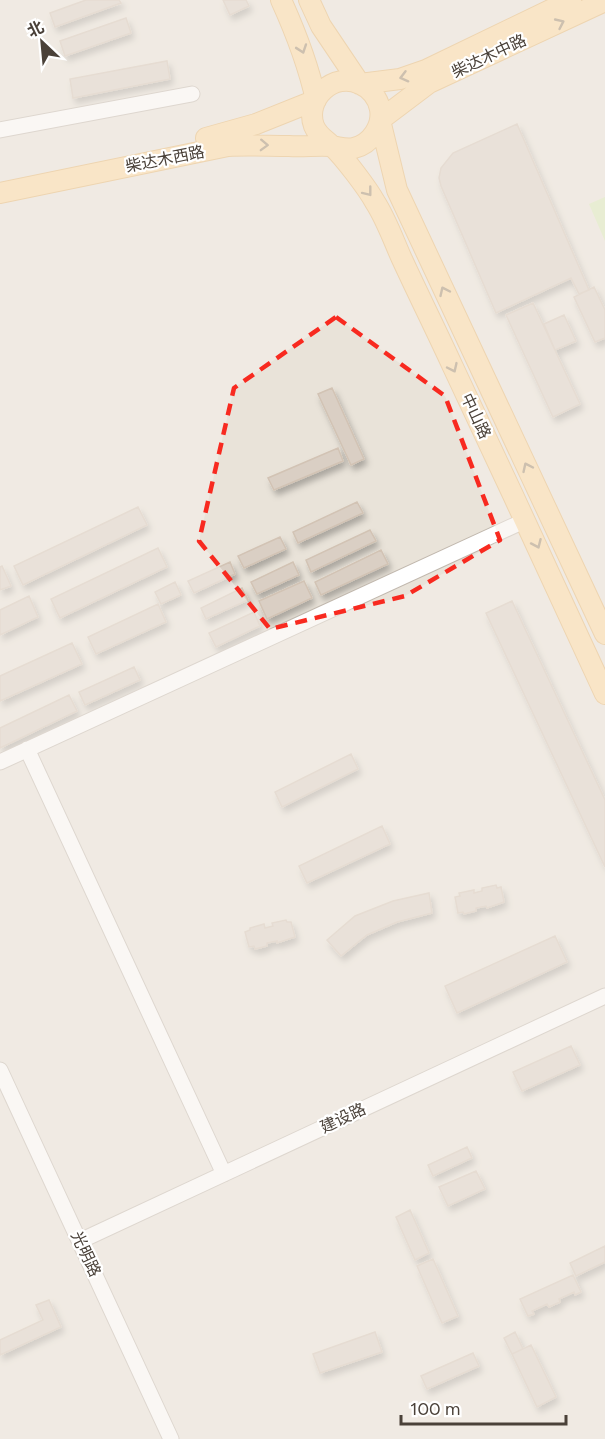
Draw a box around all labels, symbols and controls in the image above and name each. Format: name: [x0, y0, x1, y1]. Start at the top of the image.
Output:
north arrow: [12, 12, 72, 72]
text: 北: [24, 17, 47, 41]
one-way arrow: [553, 18, 564, 30]
street label: 柴达木中路: [449, 30, 529, 82]
one-way arrow: [295, 43, 308, 54]
one-way arrow: [399, 69, 409, 82]
one-way arrow: [259, 139, 268, 152]
street label: 柴达木西路: [124, 142, 206, 176]
one-way arrow: [361, 186, 372, 197]
one-way arrow: [440, 286, 452, 297]
one-way arrow: [446, 361, 458, 372]
street label: 中山路: [457, 390, 495, 442]
one-way arrow: [523, 463, 535, 474]
one-way arrow: [530, 537, 542, 548]
street label: 建设路: [317, 1099, 369, 1137]
street label: 光明路: [67, 1228, 105, 1280]
scale bar: [401, 1388, 566, 1426]
text: 100 m: [410, 1398, 460, 1420]

